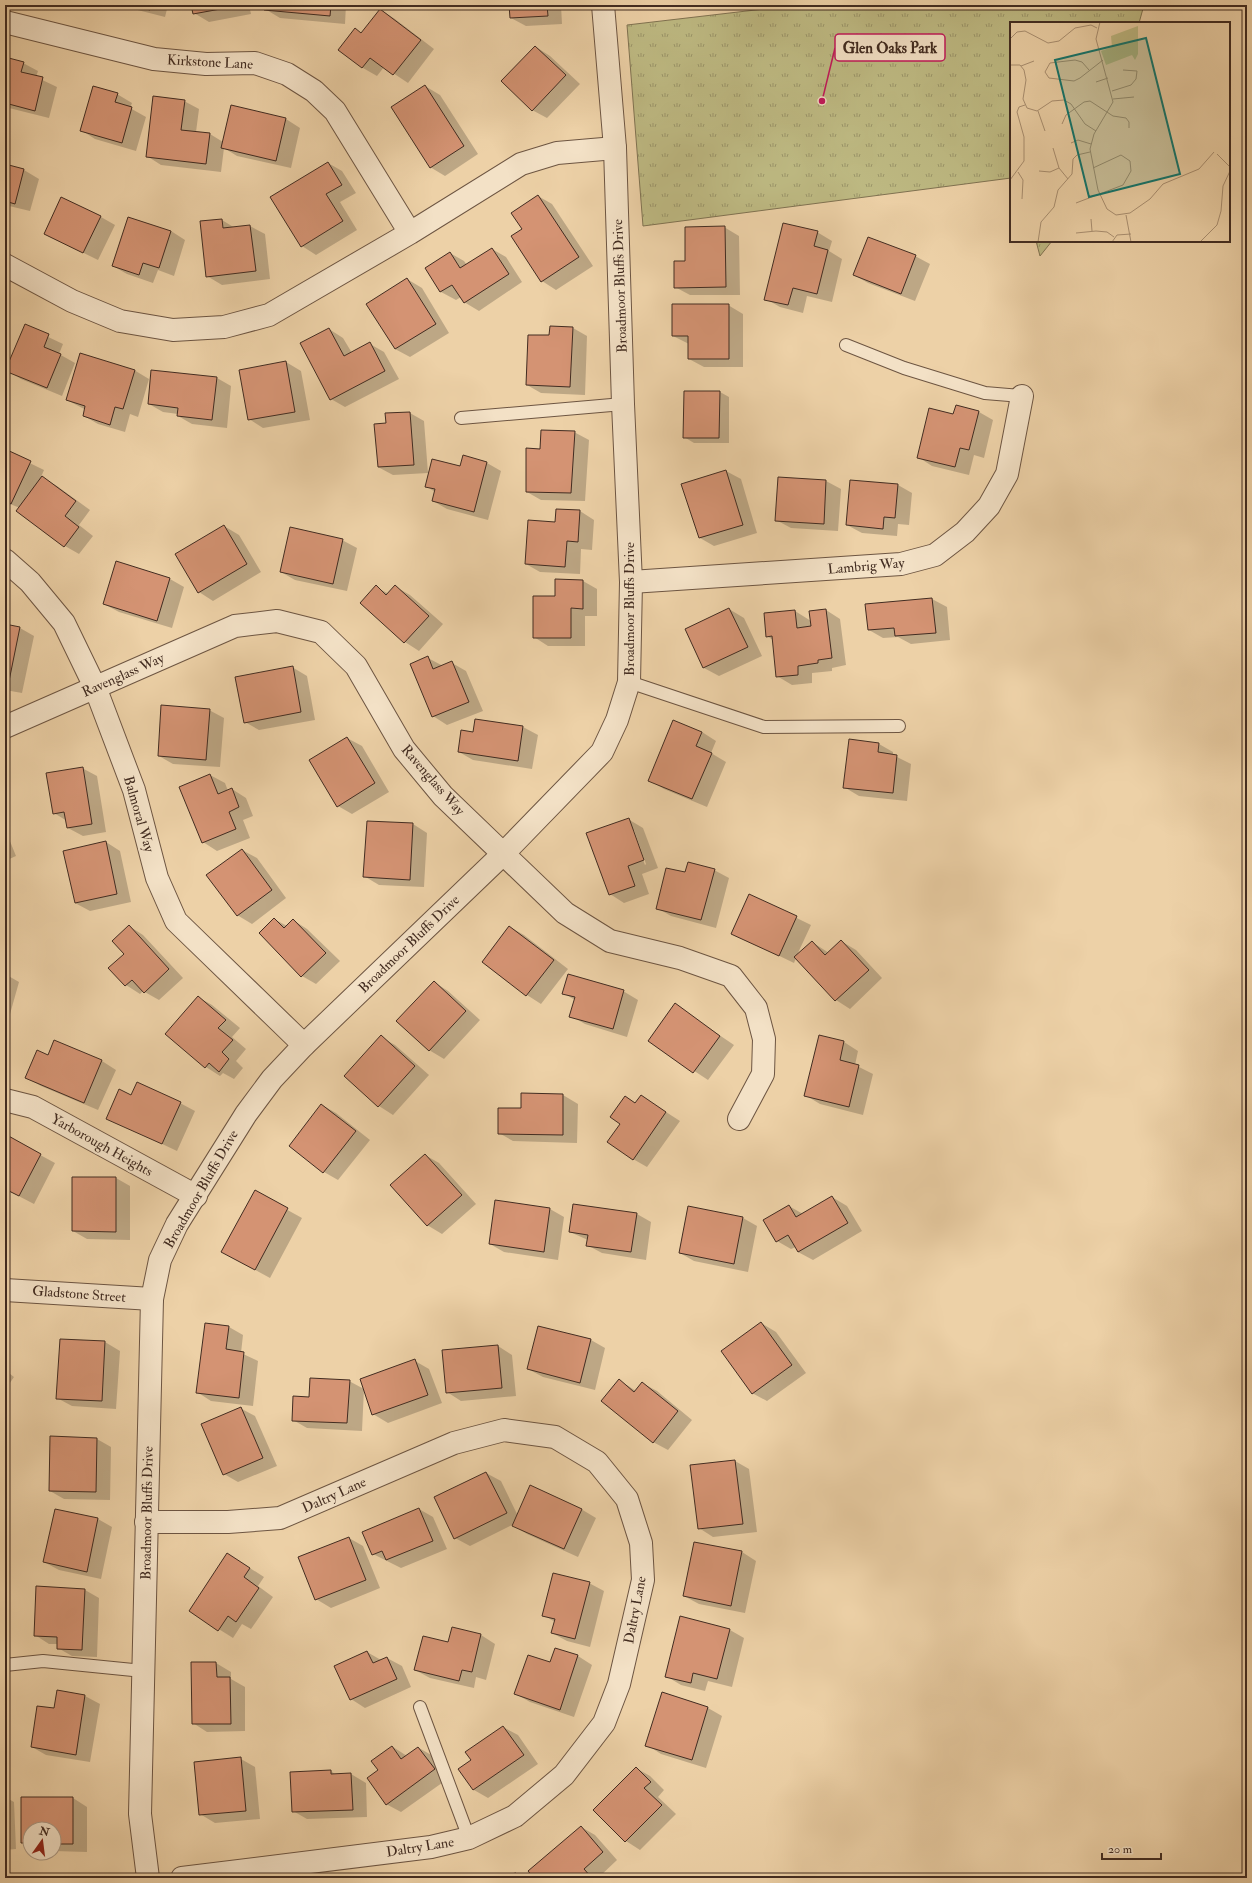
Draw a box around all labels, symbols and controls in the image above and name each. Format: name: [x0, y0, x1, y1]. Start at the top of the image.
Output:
inset map: [1010, 22, 1230, 242]
callout: Glen Oaks Park: [835, 34, 945, 61]
text: Glen Oaks Park: [843, 39, 938, 58]
street label: Kirkstone Lane: [166, 51, 254, 73]
street label: Broadmoor Bluffs Drive: [609, 219, 631, 353]
street label: Broadmoor Bluffs Drive: [621, 542, 638, 676]
street label: Lambrig Way: [827, 554, 906, 579]
street label: Ravenglass Way: [79, 649, 168, 702]
street label: Ravenglass Way: [397, 741, 469, 820]
street label: Balmoral Way: [119, 774, 158, 855]
street label: Broadmoor Bluffs Drive: [355, 891, 463, 997]
street label: Yarborough Heights: [48, 1110, 156, 1180]
street label: Broadmoor Bluffs Drive: [160, 1127, 242, 1251]
street label: Gladstone Street: [32, 1282, 127, 1306]
street label: Broadmoor Bluffs Drive: [137, 1446, 157, 1580]
street label: Daltry Lane: [299, 1473, 369, 1518]
street label: Daltry Lane: [620, 1575, 651, 1645]
north arrow: [22, 1821, 62, 1861]
text: N: [37, 1824, 52, 1840]
street label: Daltry Lane: [385, 1833, 455, 1862]
scale bar: [1102, 1835, 1161, 1861]
text: 20 m: [1108, 1842, 1133, 1857]

